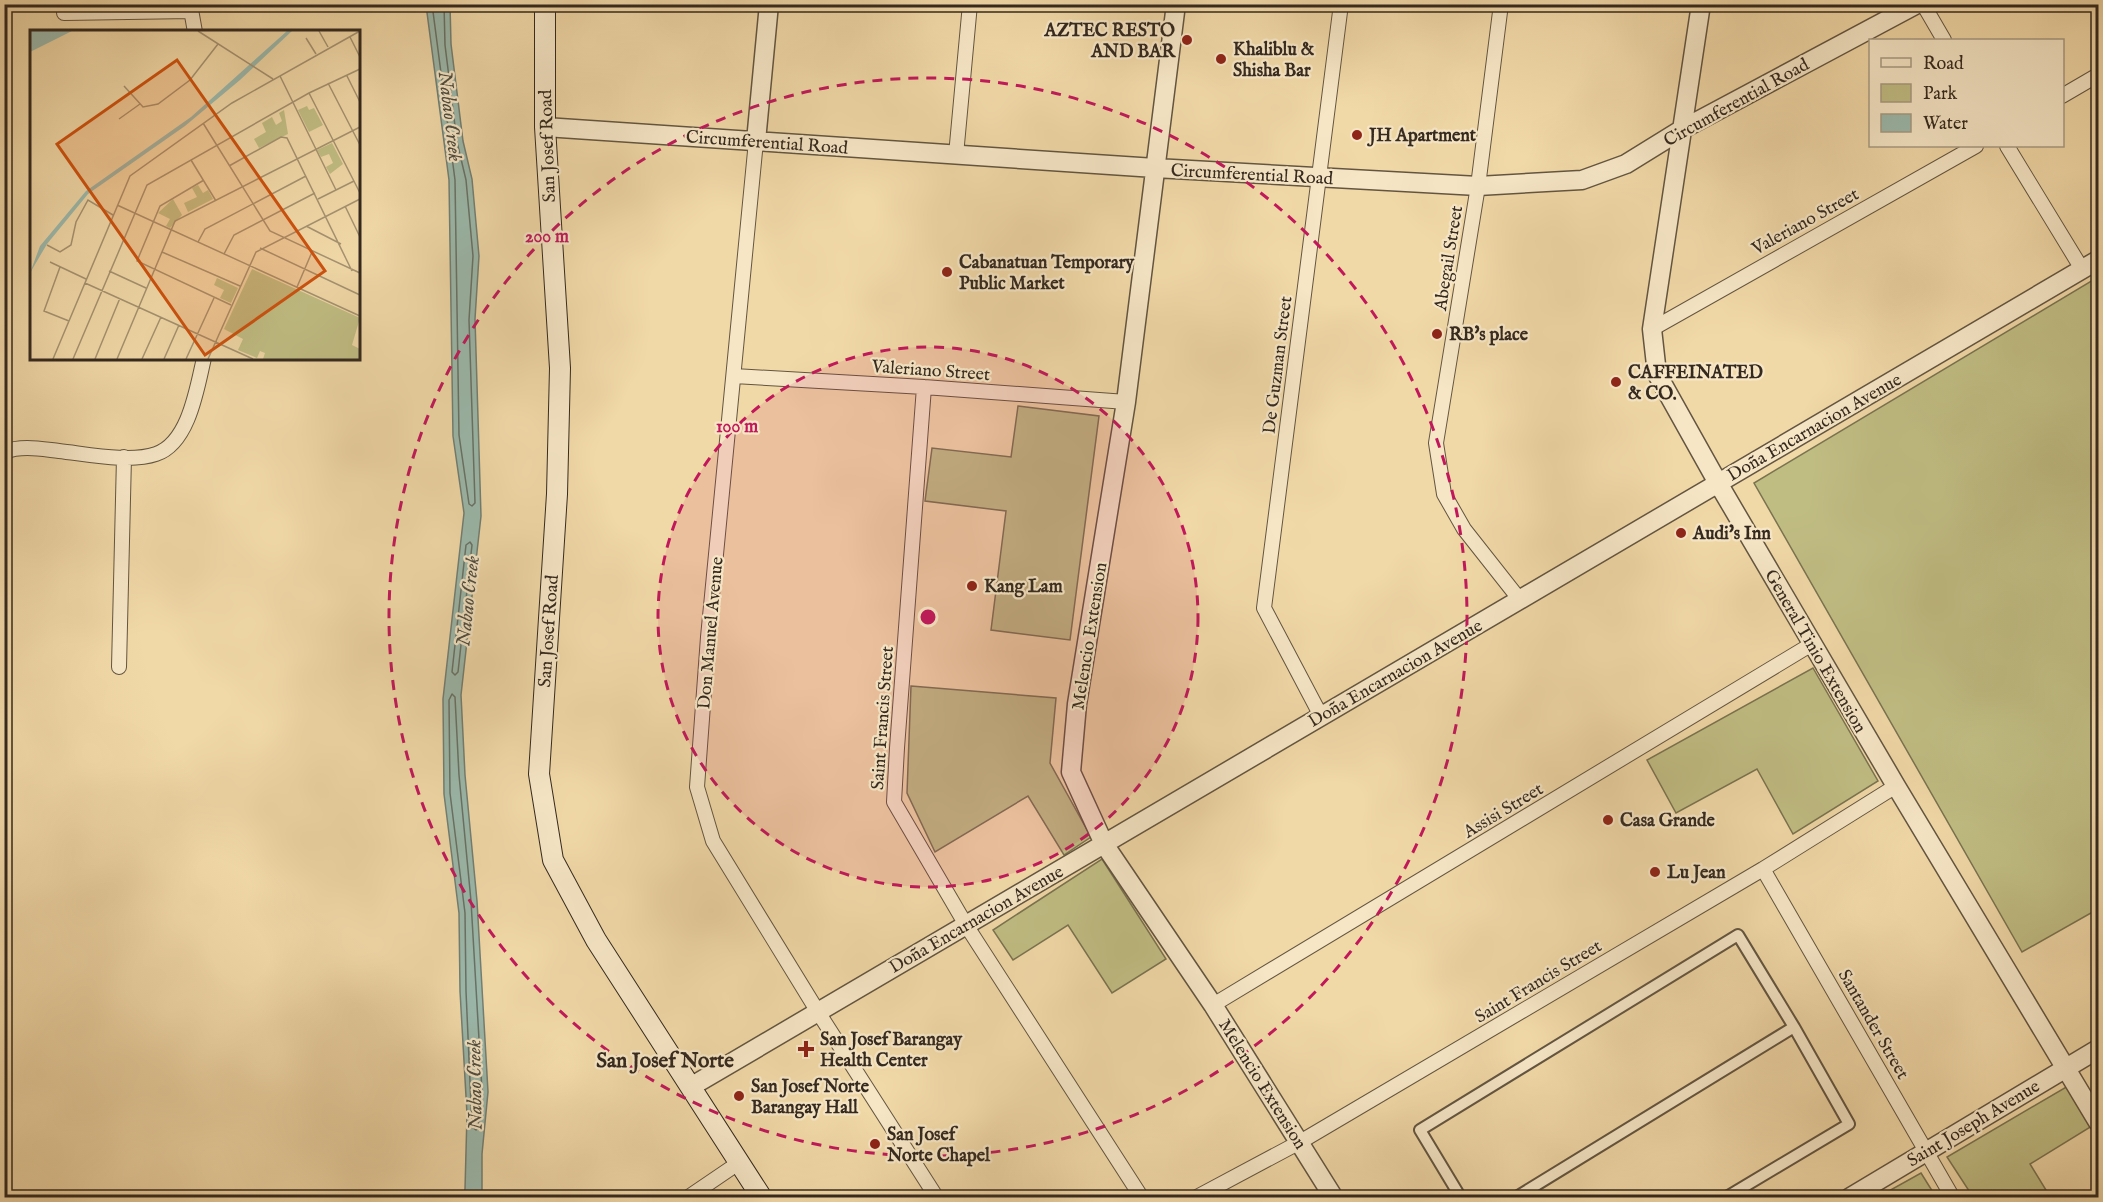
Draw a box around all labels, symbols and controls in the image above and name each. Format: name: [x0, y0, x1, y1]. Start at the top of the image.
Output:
place label: AZTEC RESTO AND BAR: [1044, 20, 1176, 64]
inset map: [30, 30, 360, 360]
marker: AZTEC RESTO AND BAR: [1180, 33, 1194, 47]
place label: Khaliblu & Shisha Bar: [1233, 39, 1315, 83]
legend: [1869, 39, 2064, 147]
marker: Khaliblu & Shisha Bar: [1214, 52, 1228, 66]
text: Road: [1923, 53, 1964, 76]
street label: Circumferential Road: [1660, 54, 1814, 153]
water label: Nabao Creek: [432, 70, 467, 163]
text: Park: [1923, 83, 1958, 106]
street label: San Josef Road: [535, 89, 562, 203]
text: Water: [1923, 113, 1968, 136]
place label: JH Apartment: [1367, 125, 1477, 148]
street label: Circumferential Road: [685, 126, 849, 161]
marker: JH Apartment: [1350, 128, 1364, 142]
street label: Circumferential Road: [1170, 160, 1334, 191]
street label: Valeriano Street: [1747, 183, 1863, 262]
street label: Abegail Street: [1430, 204, 1469, 313]
text: 200 m: [525, 226, 569, 249]
place label: Cabanatuan Temporary Public Market: [959, 252, 1135, 296]
marker: Cabanatuan Temporary Public Market: [940, 265, 954, 279]
street label: De Guzman Street: [1259, 295, 1298, 435]
place label: RB's place: [1449, 324, 1529, 347]
marker: RB's place: [1430, 327, 1444, 341]
street label: Valeriano Street: [870, 356, 991, 387]
place label: CAFFEINATED & CO.: [1628, 362, 1763, 406]
street label: Doña Encarnacion Avenue: [1723, 369, 1906, 488]
marker: CAFFEINATED & CO.: [1609, 375, 1623, 389]
text: 100 m: [716, 416, 758, 439]
place label: Audi's Inn: [1692, 523, 1771, 546]
marker: Audi's Inn: [1674, 526, 1688, 540]
water label: Nabao Creek: [451, 555, 486, 648]
street label: Don Manuel Avenue: [693, 556, 730, 710]
street label: Melencio Extension: [1067, 560, 1114, 712]
street label: General Tinio Extension: [1758, 566, 1871, 738]
street label: San Josef Road: [534, 574, 565, 688]
place label: Kang Lam: [984, 576, 1063, 599]
marker: Kang Lam: [965, 579, 979, 593]
centre of rings: [918, 607, 938, 627]
street label: Doña Encarnacion Avenue: [1304, 615, 1487, 734]
street label: Saint Francis Street: [867, 645, 900, 791]
street label: Assisi Street: [1459, 778, 1548, 845]
place label: Casa Grande: [1620, 810, 1716, 833]
marker: Casa Grande: [1601, 813, 1615, 827]
street label: Doña Encarnacion Avenue: [885, 861, 1068, 980]
place label: Lu Jean: [1667, 862, 1726, 885]
marker: Lu Jean: [1648, 865, 1662, 879]
street label: Saint Francis Street: [1471, 935, 1606, 1029]
street label: Santander Street: [1832, 966, 1913, 1084]
street label: Melencio Extension: [1212, 1015, 1311, 1155]
place label: San Josef Barangay Health Center: [820, 1029, 963, 1073]
water label: Nabao Creek: [462, 1039, 489, 1131]
marker: San Josef Barangay Health Center: [797, 1040, 815, 1058]
district label: San Josef Norte: [596, 1048, 734, 1075]
place label: San Josef Norte Barangay Hall: [751, 1076, 870, 1120]
street label: Saint Joseph Avenue: [1903, 1076, 2044, 1173]
marker: San Josef Norte Barangay Hall: [732, 1089, 746, 1103]
place label: San Josef Norte Chapel: [886, 1124, 991, 1168]
marker: San Josef Norte Chapel: [868, 1137, 882, 1151]

